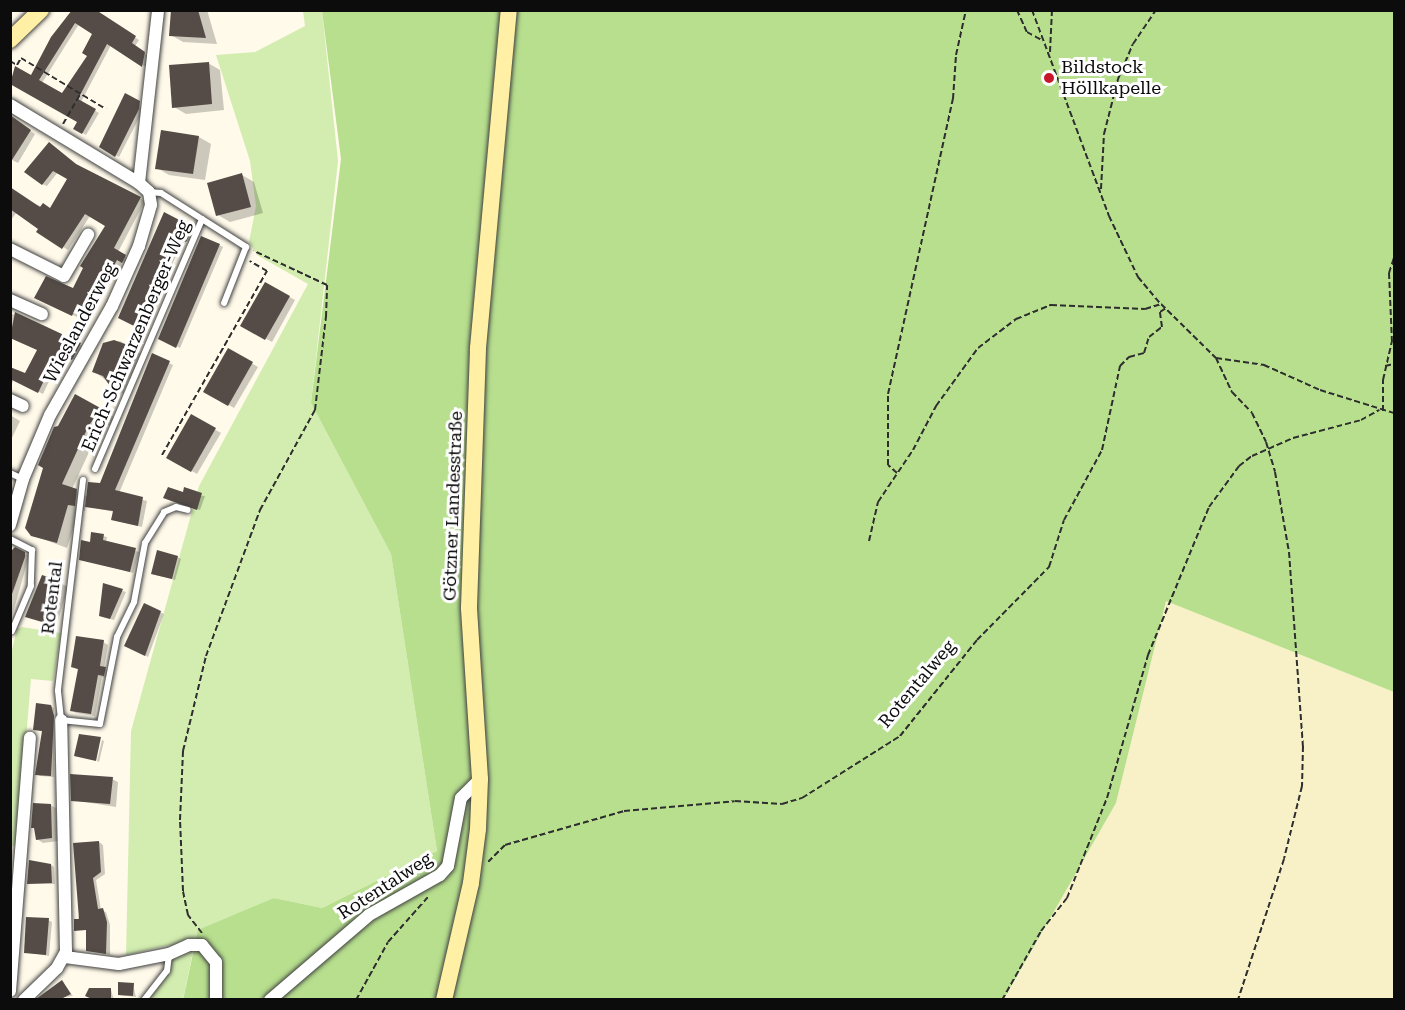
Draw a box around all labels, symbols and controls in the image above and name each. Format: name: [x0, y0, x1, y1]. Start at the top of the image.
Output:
place label: Bildstock Höllkapelle: [1061, 57, 1161, 100]
marker: Bildstock Höllkapelle: [1042, 71, 1056, 85]
street label: Erich-Schwarzenberger-Weg: [77, 217, 195, 455]
street label: Wieslanderweg: [39, 259, 121, 387]
street label: Götzner Landesstraße: [439, 411, 467, 601]
street label: Rotental: [37, 560, 67, 636]
street label: Rotentalweg: [874, 636, 960, 732]
street label: Rotentalweg: [334, 848, 436, 924]

